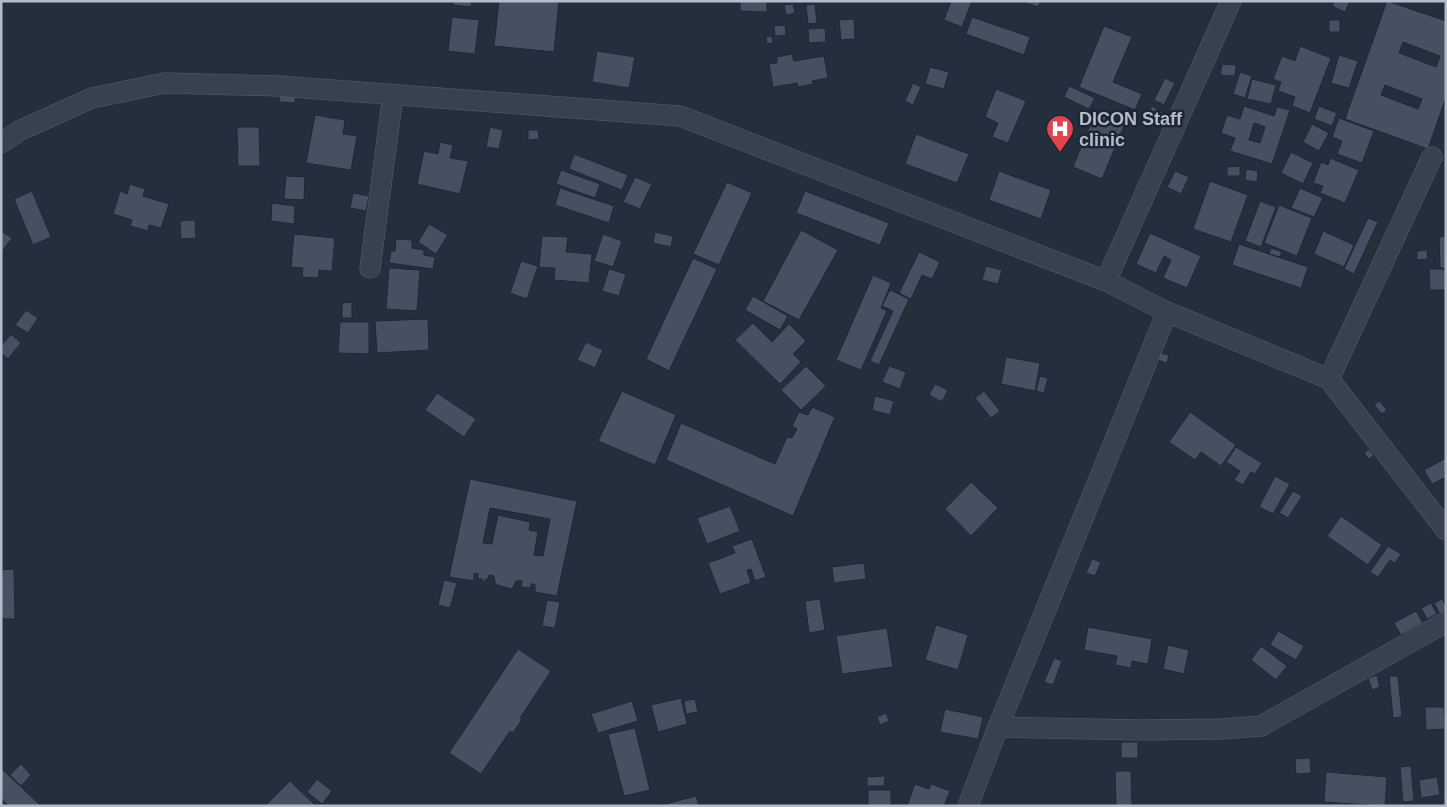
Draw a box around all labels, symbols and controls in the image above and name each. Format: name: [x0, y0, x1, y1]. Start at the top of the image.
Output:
place label: DICON Staff clinic: [1079, 109, 1183, 150]
hospital icon: DICON Staff clinic: [1045, 114, 1075, 153]

